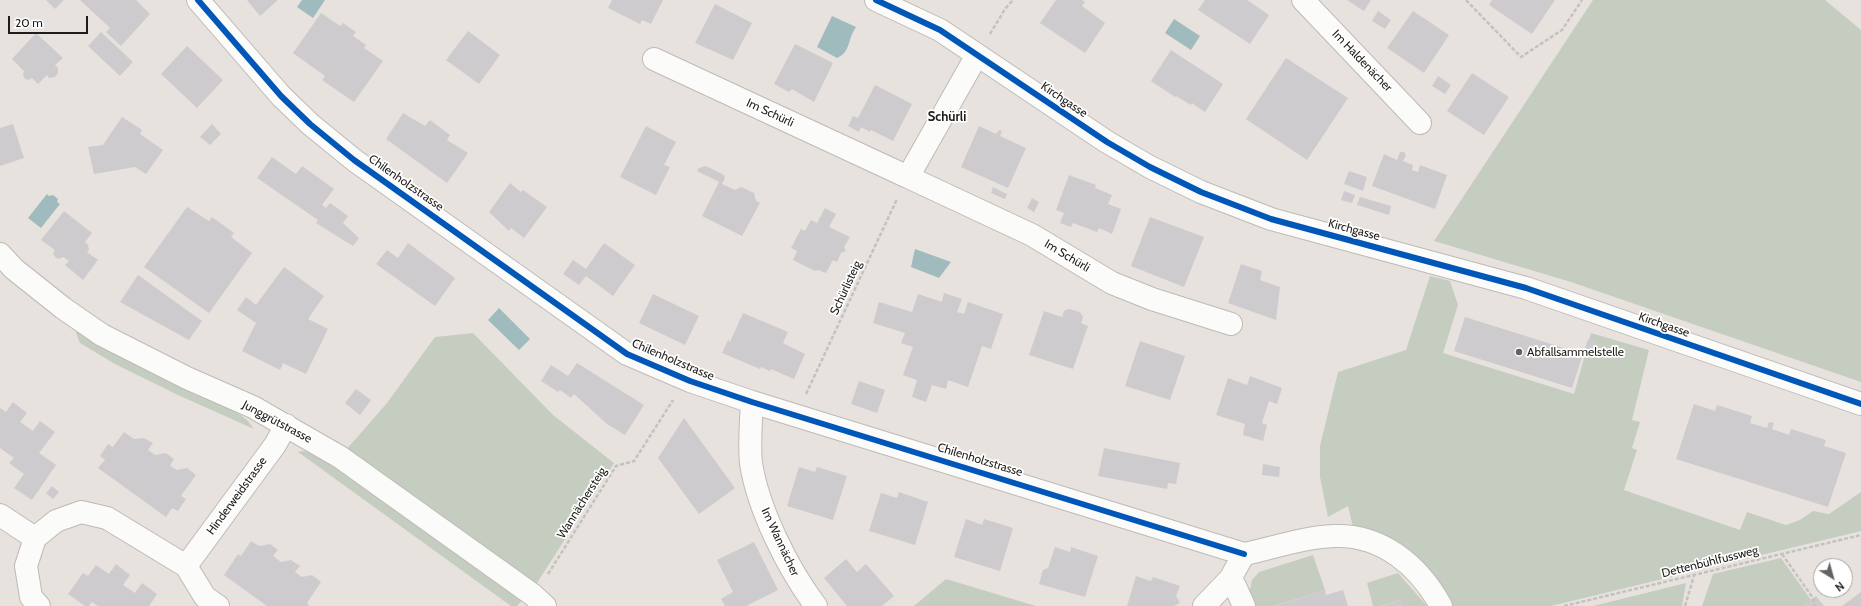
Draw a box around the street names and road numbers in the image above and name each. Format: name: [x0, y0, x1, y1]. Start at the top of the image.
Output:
street label: Im Haldenächer: [1329, 27, 1395, 95]
street label: Kirchgasse: [1038, 79, 1090, 121]
street label: Im Schürli: [744, 96, 796, 130]
street label: Chilenholzstrasse: [366, 152, 446, 214]
street label: Kirchgasse: [1327, 216, 1381, 244]
street label: Im Schürli: [1042, 237, 1092, 275]
street label: Schürlisteig: [827, 259, 865, 317]
street label: Kirchgasse: [1637, 310, 1691, 340]
street label: Chilenholzstrasse: [630, 336, 716, 384]
street label: Junggrütstrasse: [240, 398, 314, 446]
street label: Chilenholzstrasse: [936, 440, 1024, 480]
street label: Hinderweidstrasse: [204, 454, 270, 538]
street label: Wannächersteig: [554, 465, 610, 541]
street label: Im Wannächer: [758, 505, 802, 579]
street label: Dettenbühlfussweg: [1660, 543, 1760, 581]

